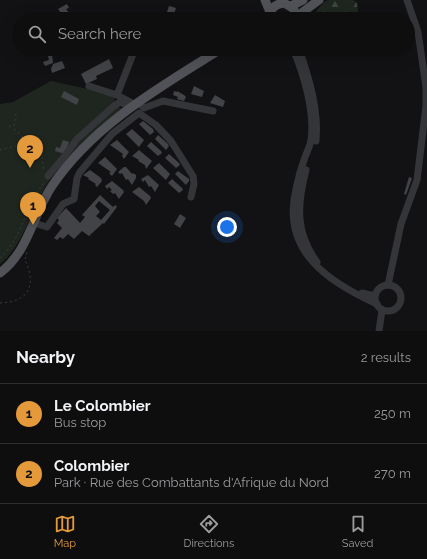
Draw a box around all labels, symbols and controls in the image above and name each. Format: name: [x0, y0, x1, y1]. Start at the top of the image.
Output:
search box: [12, 12, 415, 56]
icon: search: [26, 23, 48, 45]
text: Search here: [58, 25, 141, 43]
pin: 2: [17, 135, 43, 168]
pin: 1: [20, 192, 46, 225]
your location: [217, 217, 237, 237]
text: Nearby: [16, 347, 75, 367]
text: 2 results: [361, 350, 411, 365]
text: Le Colombier: [54, 397, 151, 415]
text: 1: [26, 406, 32, 421]
text: 250 m: [374, 406, 411, 421]
text: Bus stop: [54, 415, 106, 430]
text: Colombier: [54, 457, 129, 475]
text: 2: [25, 466, 33, 481]
text: 270 m: [374, 466, 411, 481]
text: Park · Rue des Combattants d'Afrique du Nord: [54, 475, 329, 490]
tab: Map: [54, 513, 76, 550]
tab: Directions: [184, 513, 234, 550]
tab: Saved: [342, 513, 373, 550]

